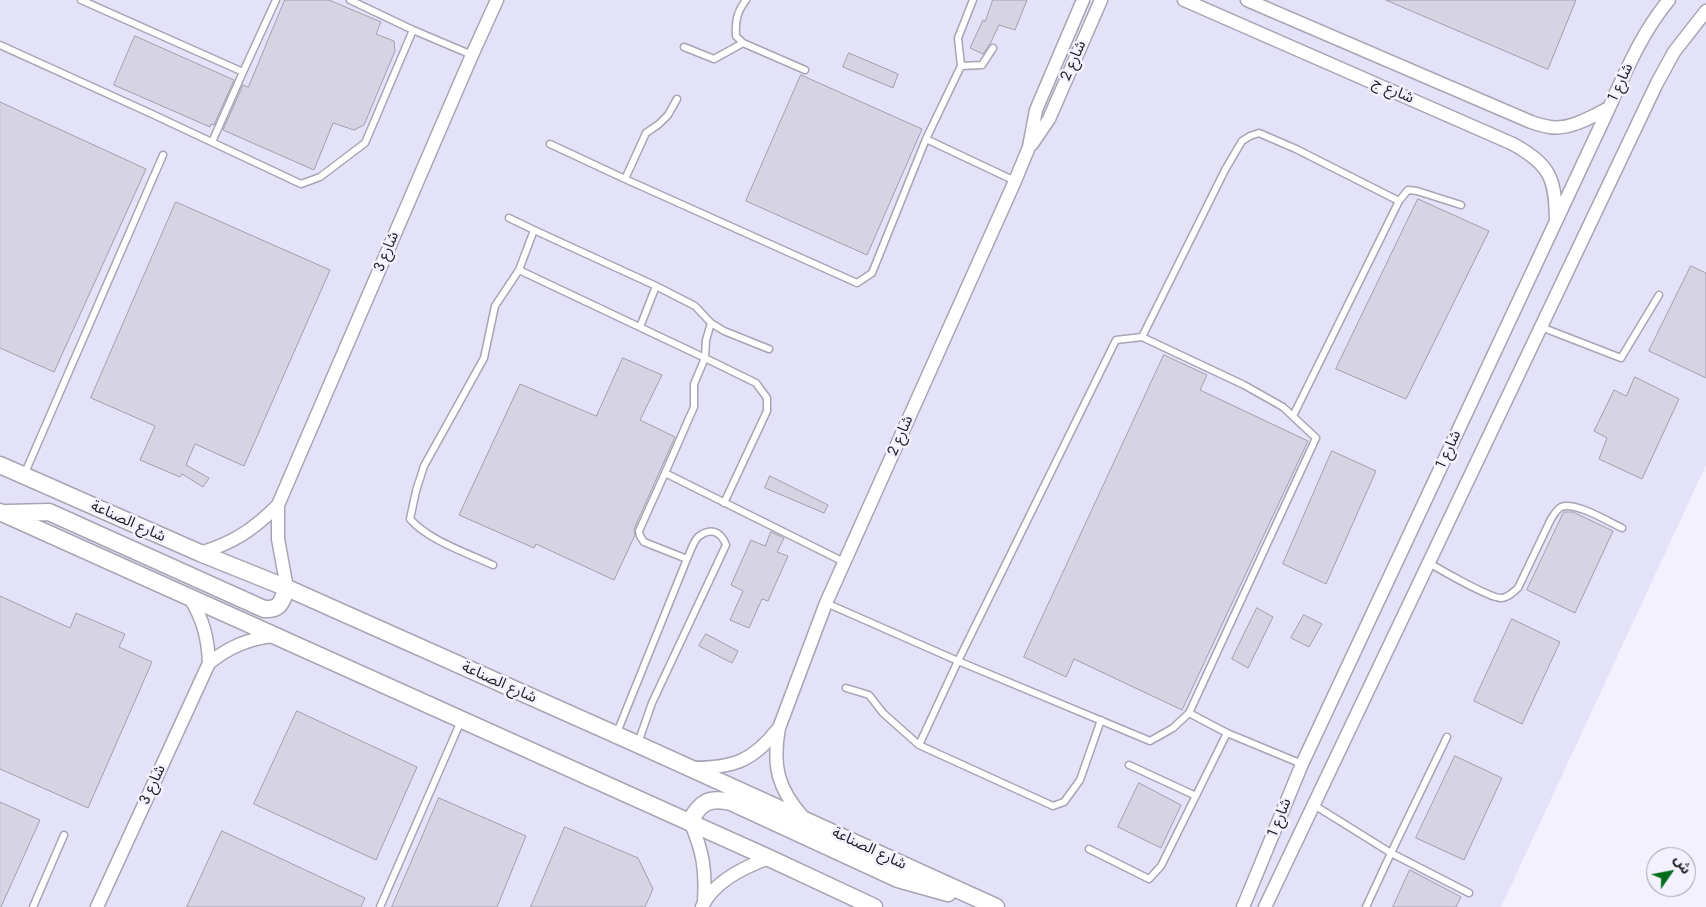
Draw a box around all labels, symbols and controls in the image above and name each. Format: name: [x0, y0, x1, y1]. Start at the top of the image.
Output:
street label: شارع 2: [1057, 38, 1091, 84]
street label: شارع 1: [1604, 61, 1638, 105]
street label: شارع ج: [1370, 74, 1416, 108]
street label: شارع 3: [371, 229, 403, 275]
street label: شارع 2: [884, 413, 918, 459]
street label: شارع 1: [1432, 428, 1466, 472]
street label: شارع الصناعة: [88, 498, 168, 546]
street label: شارع الصناعة: [459, 659, 539, 707]
street label: شارع 3: [136, 762, 170, 808]
street label: شارع 1: [1264, 796, 1296, 840]
street label: شارع الصناعة: [829, 824, 909, 874]
north arrow: [1646, 847, 1696, 897]
text: ش: [1669, 851, 1696, 878]

